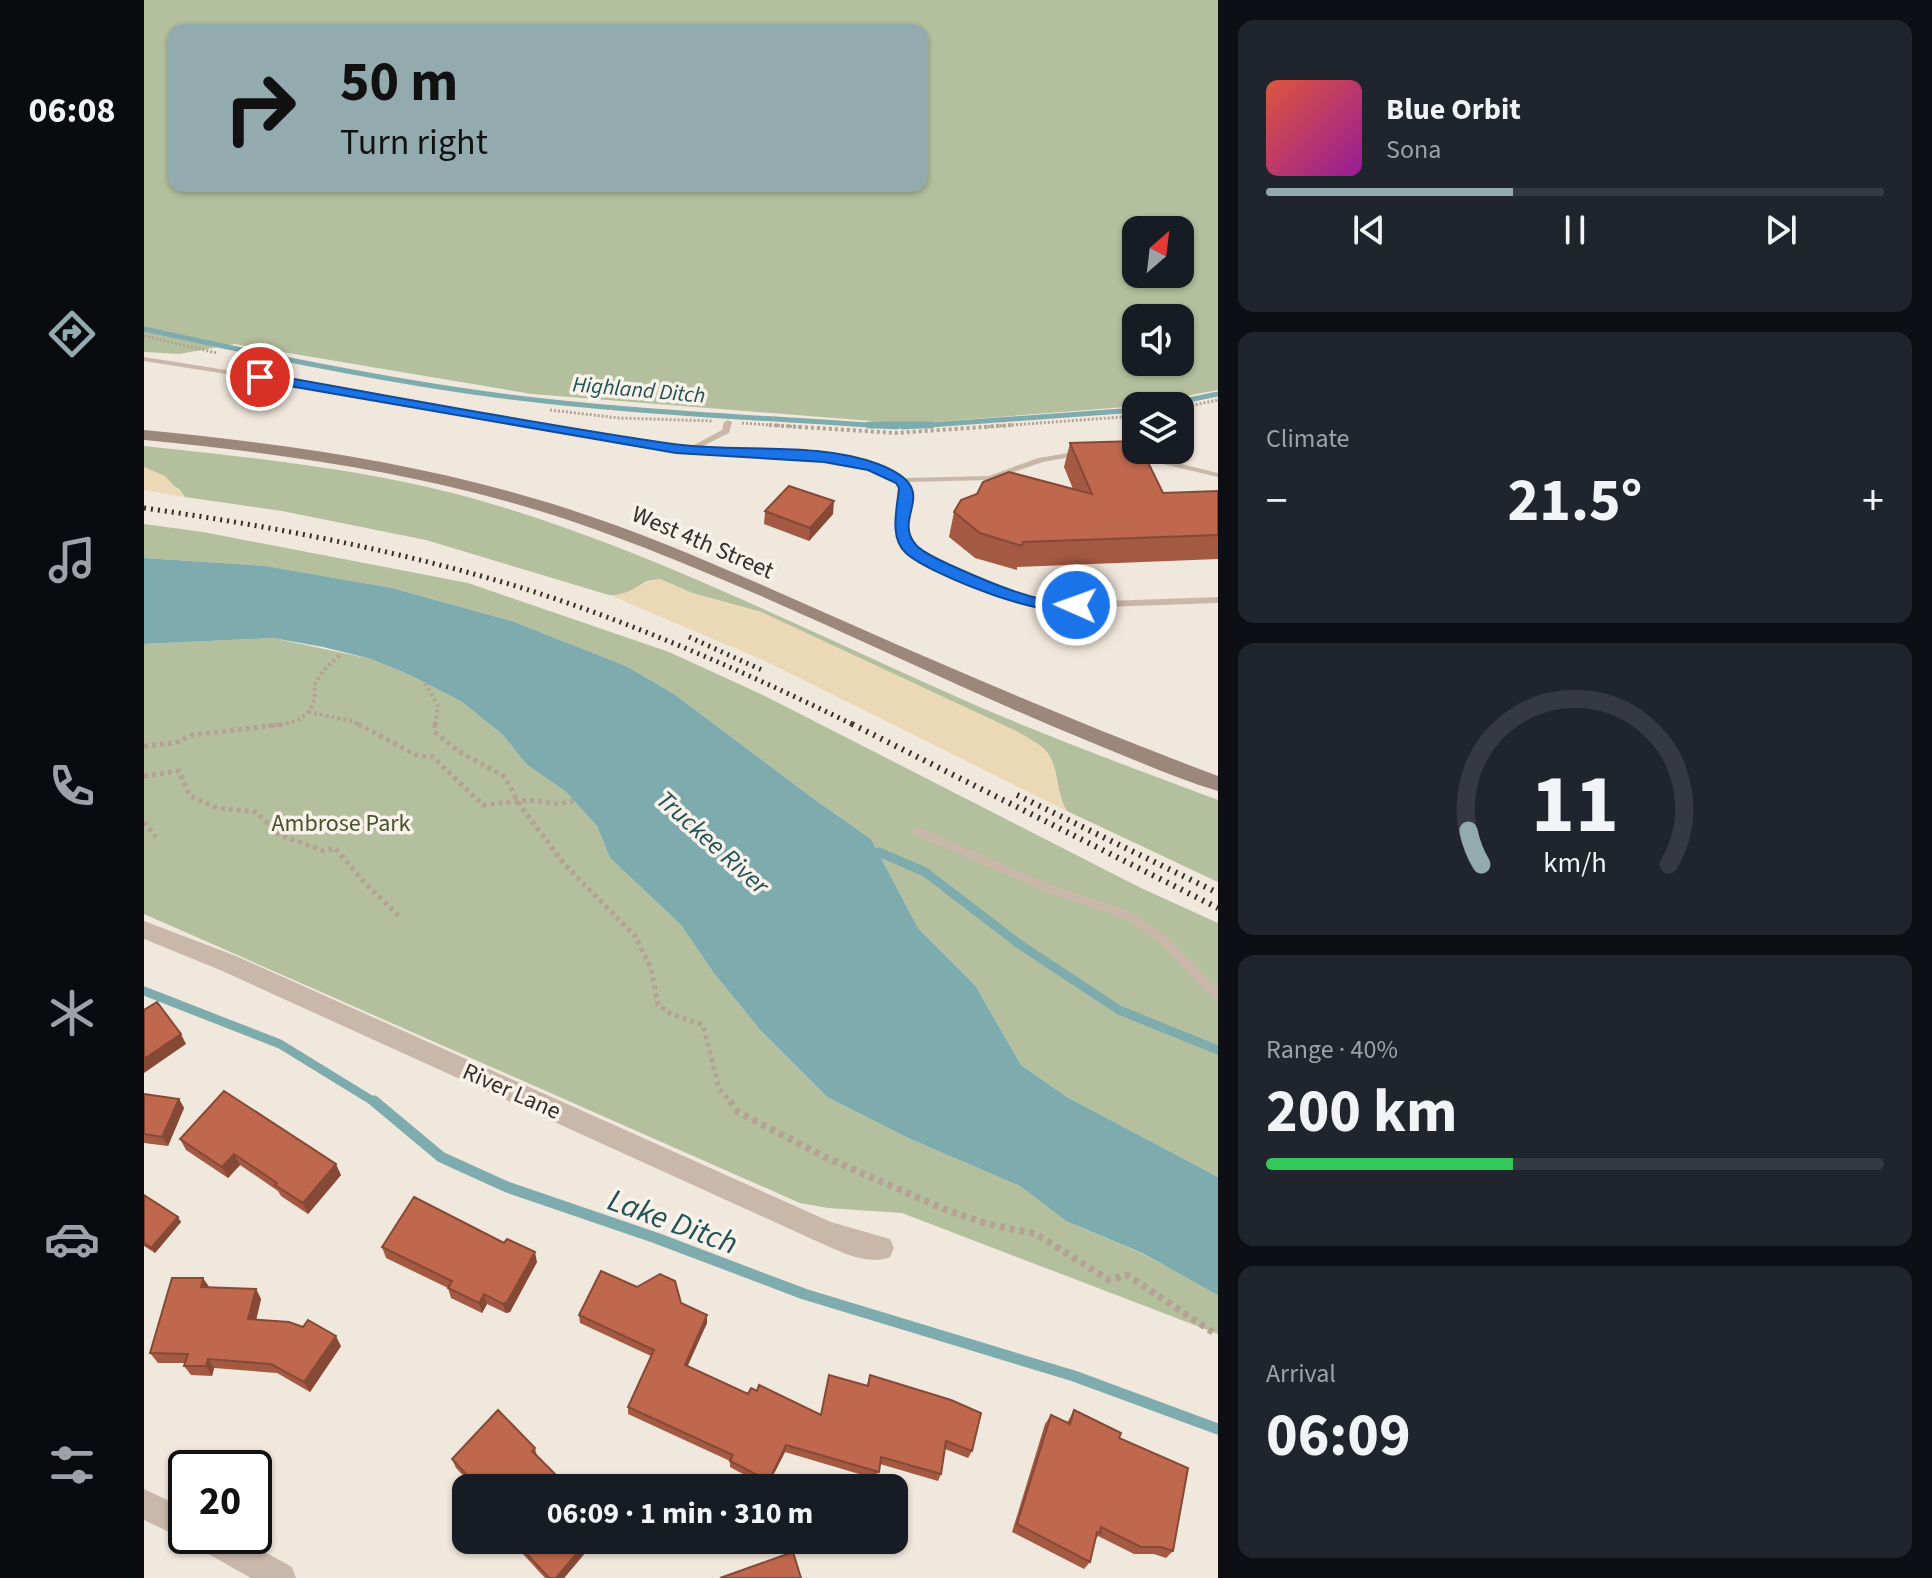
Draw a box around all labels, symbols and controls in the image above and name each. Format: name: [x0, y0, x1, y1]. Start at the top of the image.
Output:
text: 50 m: [340, 43, 458, 122]
icon: right: [208, 56, 312, 160]
text: 06:08: [29, 85, 115, 136]
text: Blue Orbit: [1386, 88, 1521, 131]
text: Turn right: [340, 117, 488, 168]
text: Sona: [1386, 131, 1441, 168]
icon: previous: [1347, 208, 1391, 252]
icon: pause: [1553, 208, 1597, 252]
icon: next: [1759, 208, 1803, 252]
north arrow: [1122, 216, 1194, 288]
map controls: [1122, 216, 1194, 464]
button: sound: [1122, 304, 1194, 376]
icon: directions: [44, 306, 100, 362]
pin: [226, 343, 294, 411]
icon: arrive: [238, 355, 282, 399]
water label: Highland Ditch: [571, 368, 707, 412]
button: layers: [1122, 392, 1194, 464]
text: Climate: [1266, 420, 1350, 457]
text: 21.5°: [1508, 459, 1642, 544]
text: −: [1266, 470, 1288, 533]
text: +: [1862, 470, 1884, 533]
street label: West 4th Street: [626, 497, 779, 588]
icon: music: [44, 532, 100, 588]
position arrow: [1034, 563, 1118, 647]
text: 11: [1531, 746, 1619, 864]
icon: phone: [44, 758, 100, 814]
water label: Truckee River: [648, 782, 778, 904]
park label: Ambrose Park: [272, 806, 411, 841]
text: km/h: [1543, 843, 1607, 883]
icon: climate: [44, 985, 100, 1041]
text: Range · 40%: [1266, 1031, 1398, 1068]
street label: River Lane: [457, 1054, 567, 1129]
text: 200 km: [1266, 1070, 1457, 1155]
water label: Lake Ditch: [601, 1177, 744, 1267]
icon: car: [44, 1211, 100, 1267]
text: Arrival: [1266, 1355, 1336, 1392]
text: 06:09: [1266, 1394, 1411, 1479]
icon: filters: [44, 1437, 100, 1493]
speed limit sign: 20: [168, 1450, 272, 1554]
text: 06:09 · 1 min · 310 m: [547, 1492, 813, 1535]

